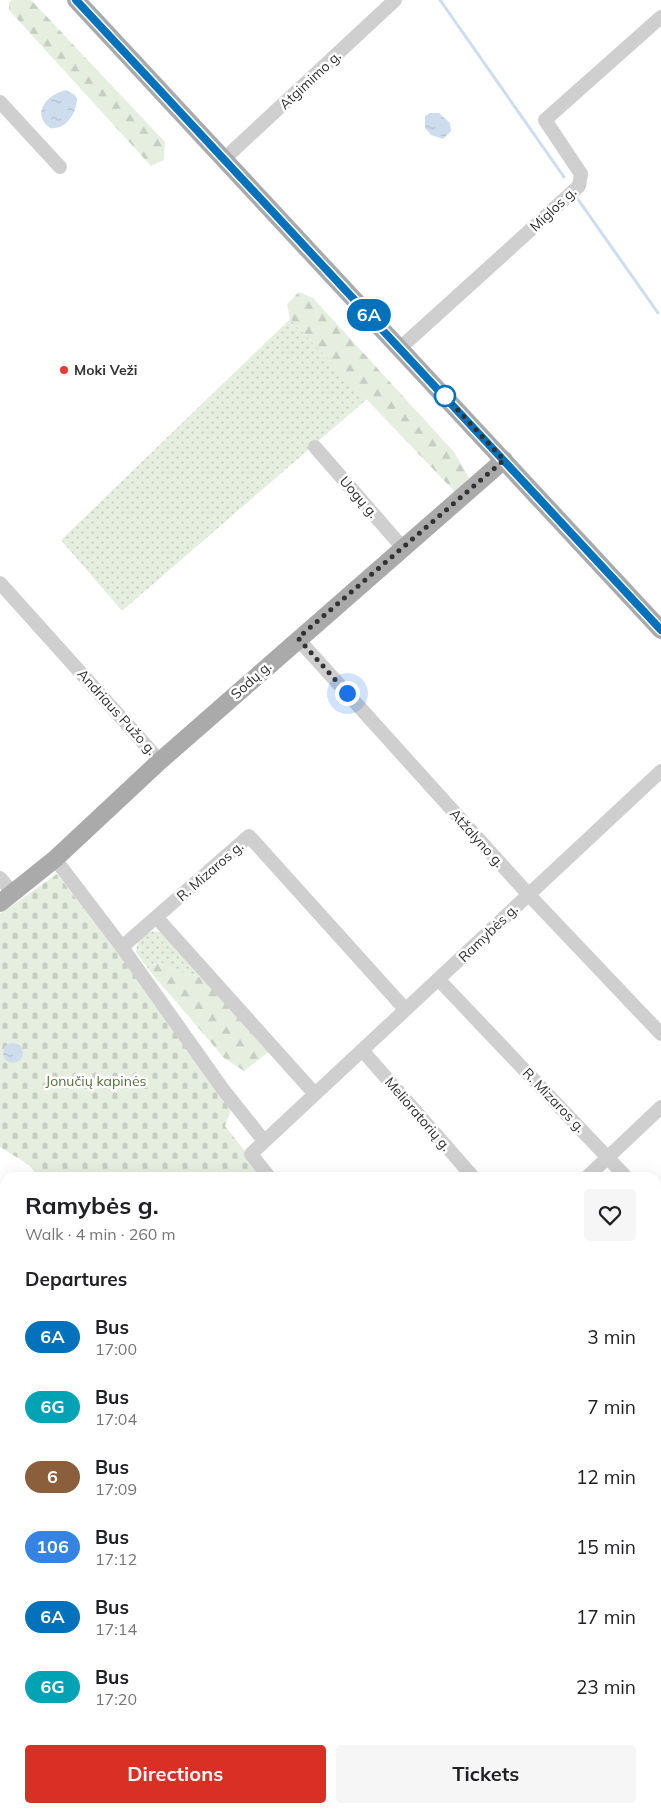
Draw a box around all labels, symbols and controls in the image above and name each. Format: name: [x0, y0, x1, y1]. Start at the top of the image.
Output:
street label: Atgimimo g.: [275, 47, 345, 113]
street label: Miglos g.: [526, 183, 580, 235]
line badge: 6A: [346, 299, 392, 331]
text: 6A: [357, 303, 381, 326]
place label: Moki Veži: [74, 361, 138, 379]
marker: Moki Veži: [58, 364, 70, 376]
unlabelled marker: [434, 385, 456, 407]
street label: Uogų g.: [336, 472, 382, 522]
street label: Sodų g.: [227, 657, 275, 703]
street label: Andriaus Pužo g.: [74, 665, 160, 759]
your location: [335, 681, 360, 706]
street label: Atžalyno g.: [446, 805, 508, 871]
street label: R. Mizaros g.: [173, 837, 247, 905]
street label: Ramybės g.: [454, 900, 522, 966]
street label: R. Mizaros g.: [519, 1064, 589, 1136]
park label: Jonučių kapinės: [46, 1072, 147, 1090]
street label: Melioratorių g.: [381, 1073, 455, 1155]
button: heart: [584, 1189, 636, 1241]
text: Ramybės g.: [25, 1190, 159, 1220]
text: Walk · 4 min · 260 m: [25, 1224, 176, 1244]
text: Departures: [25, 1267, 127, 1291]
text: Bus: [95, 1315, 129, 1339]
text: 6A: [40, 1325, 65, 1348]
text: 3 min: [587, 1325, 636, 1349]
text: 17:00: [95, 1339, 137, 1359]
text: Bus: [95, 1385, 129, 1409]
text: 6G: [40, 1395, 65, 1418]
text: 7 min: [587, 1395, 636, 1419]
text: 17:04: [95, 1409, 137, 1429]
text: Bus: [95, 1455, 129, 1479]
text: 6: [47, 1465, 58, 1488]
text: 12 min: [576, 1465, 636, 1489]
text: 17:09: [95, 1479, 137, 1499]
text: Bus: [95, 1525, 129, 1549]
text: 106: [36, 1535, 69, 1558]
text: 15 min: [576, 1535, 636, 1559]
text: 17:12: [95, 1549, 137, 1569]
text: Bus: [95, 1595, 129, 1619]
text: 6A: [40, 1605, 65, 1628]
text: 17 min: [576, 1605, 636, 1629]
text: 17:14: [95, 1619, 137, 1639]
text: Bus: [95, 1665, 129, 1689]
text: 6G: [40, 1675, 65, 1698]
text: 23 min: [576, 1675, 636, 1699]
text: 17:20: [95, 1689, 137, 1709]
button: Directions: [25, 1745, 326, 1803]
button: Tickets: [336, 1745, 636, 1803]

